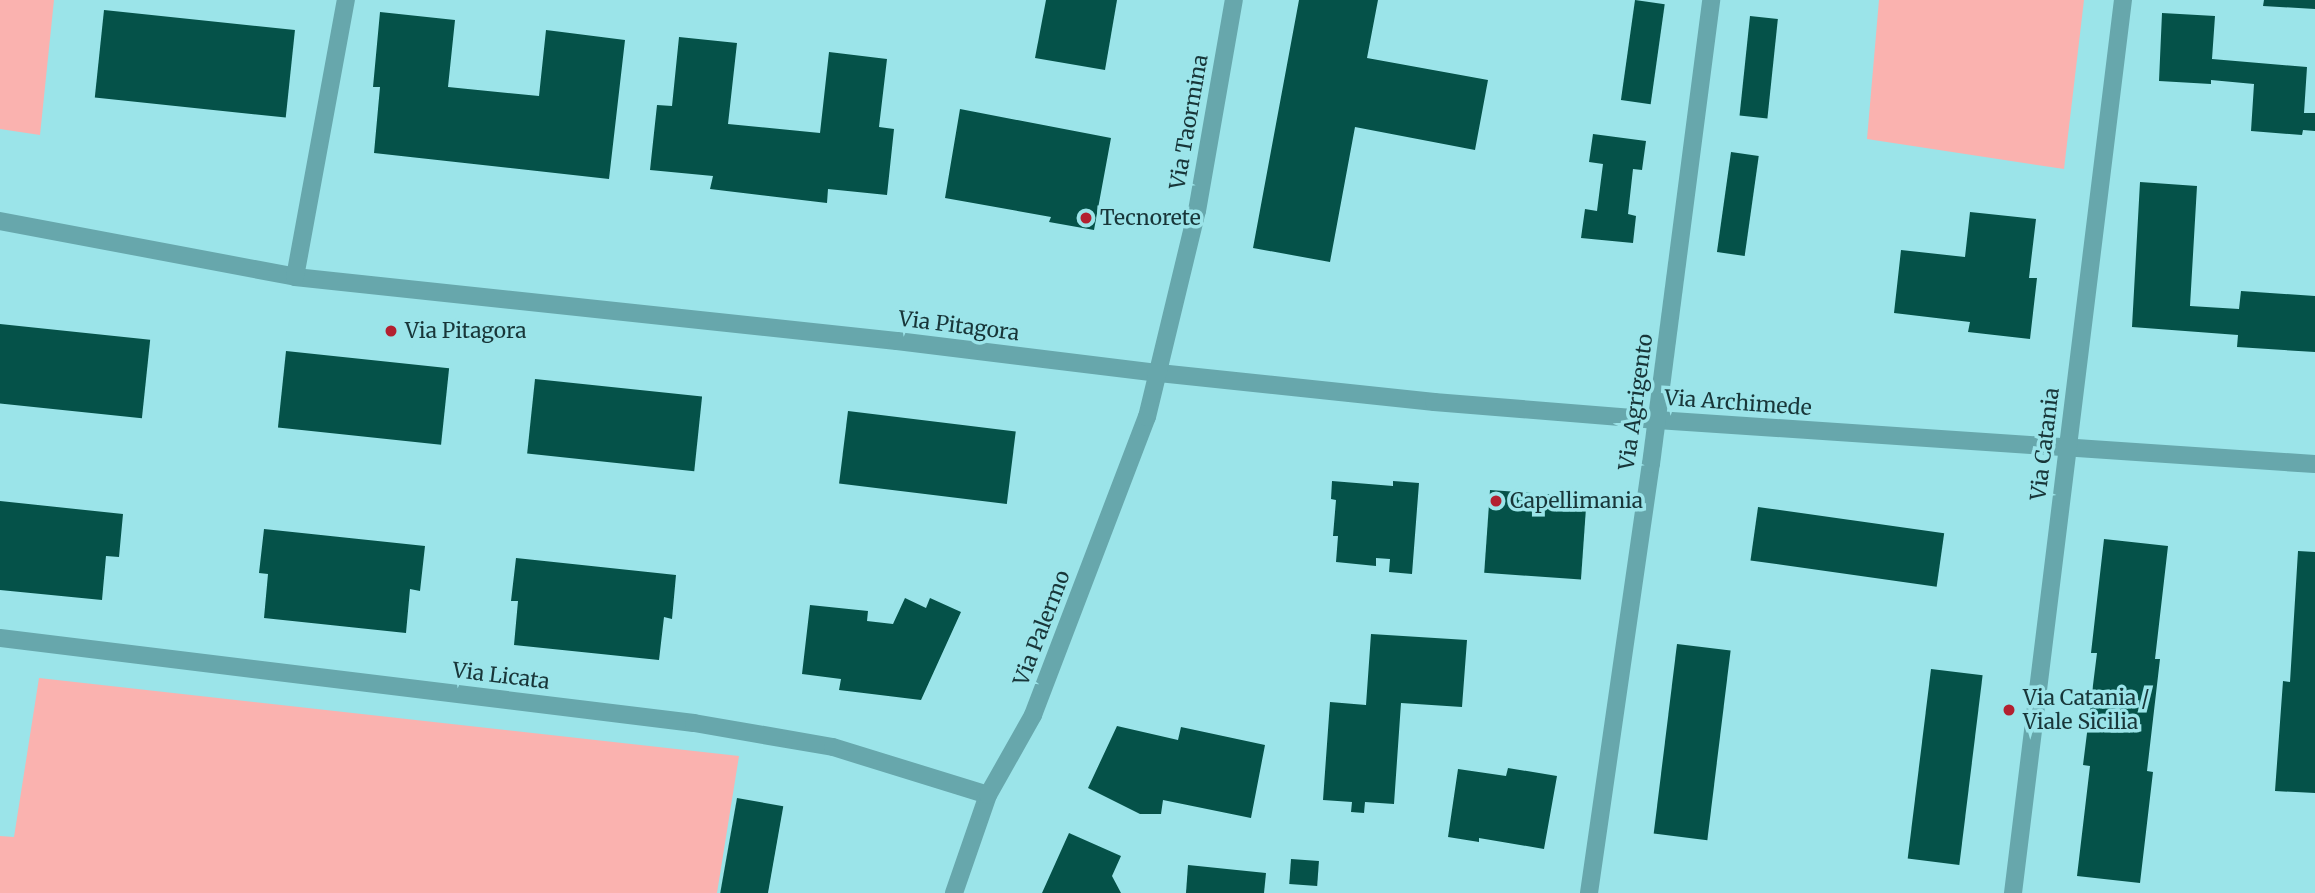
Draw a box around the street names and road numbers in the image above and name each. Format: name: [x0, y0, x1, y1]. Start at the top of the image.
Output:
street label: Via Taormina: [1165, 52, 1213, 192]
street label: Via Pitagora: [897, 306, 1021, 346]
street label: Via Agrigento: [1614, 332, 1658, 472]
street label: Via Archimede: [1664, 385, 1812, 421]
street label: Via Catania: [2026, 386, 2064, 502]
street label: Via Palermo: [1008, 567, 1076, 689]
street label: Via Licata: [451, 658, 551, 694]

